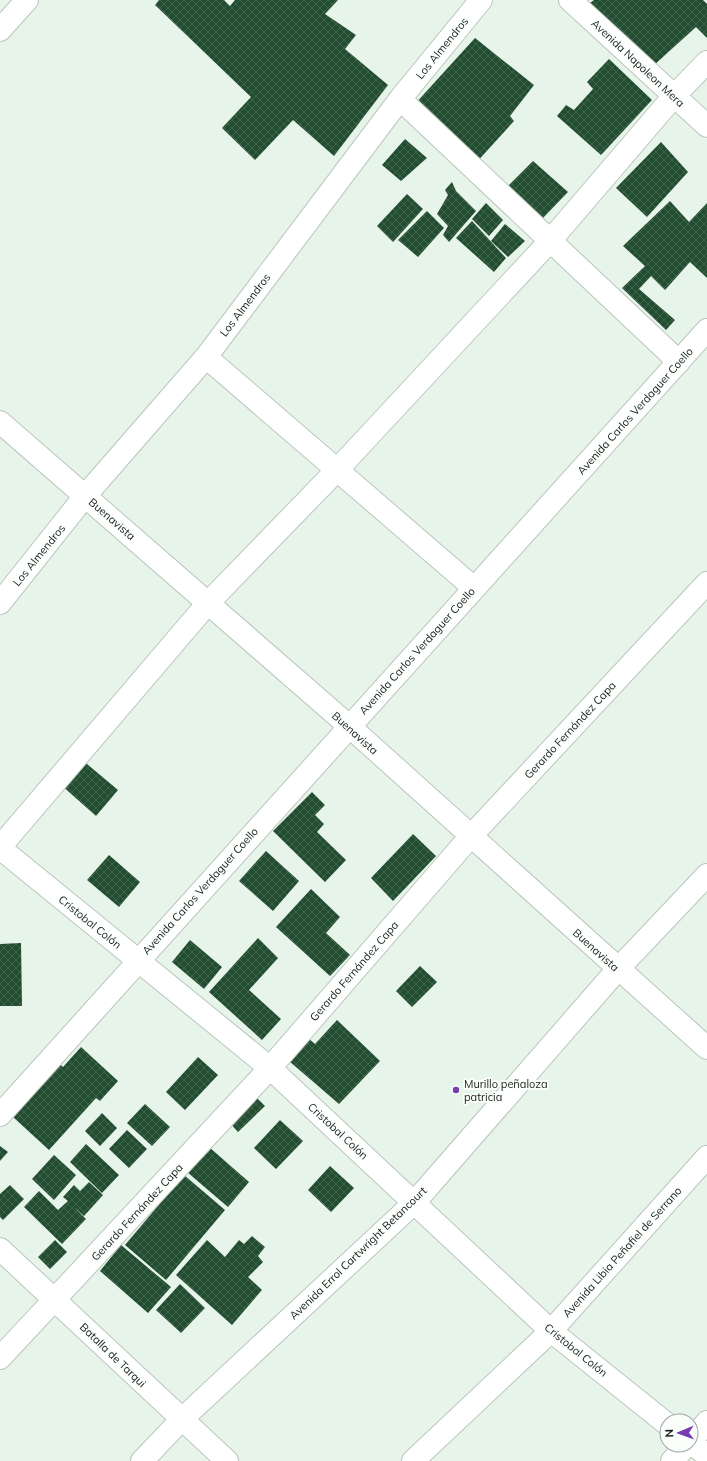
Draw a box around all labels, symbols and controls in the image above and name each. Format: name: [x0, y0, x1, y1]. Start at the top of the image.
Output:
street label: Los Almendros: [413, 14, 471, 82]
street label: Avenida Napoleon Mera: [588, 16, 688, 110]
street label: Los Almendros: [217, 271, 273, 339]
street label: Avenida Carlos Verdaguer Coello: [574, 344, 696, 478]
street label: Buenavista: [86, 495, 138, 543]
street label: Los Almendros: [10, 521, 68, 589]
street label: Avenida Carlos Verdaguer Coello: [356, 584, 478, 718]
street label: Gerardo Fernández Capa: [521, 678, 619, 782]
street label: Buenavista: [329, 709, 381, 757]
street label: Avenida Carlos Verdaguer Coello: [139, 824, 261, 958]
street label: Cristobal Colón: [56, 892, 124, 952]
street label: Gerardo Fernández Capa: [307, 918, 401, 1024]
street label: Buenavista: [570, 926, 622, 974]
place label: Murillo peñaloza patricia: [464, 1077, 548, 1104]
marker: Murillo peñaloza patricia: [451, 1085, 461, 1095]
street label: Cristobal Colón: [305, 1100, 371, 1162]
street label: Gerardo Fernández Capa: [88, 1160, 186, 1264]
street label: Avenida Errol Cartwright Betancourt: [286, 1183, 430, 1322]
street label: Avenida Libia Peñafiel de Serrano: [559, 1184, 685, 1320]
street label: Batalla de Tarqui: [77, 1320, 149, 1390]
street label: Cristobal Colón: [542, 1320, 610, 1380]
north arrow: [659, 1413, 699, 1453]
text: N: [662, 1429, 676, 1438]

